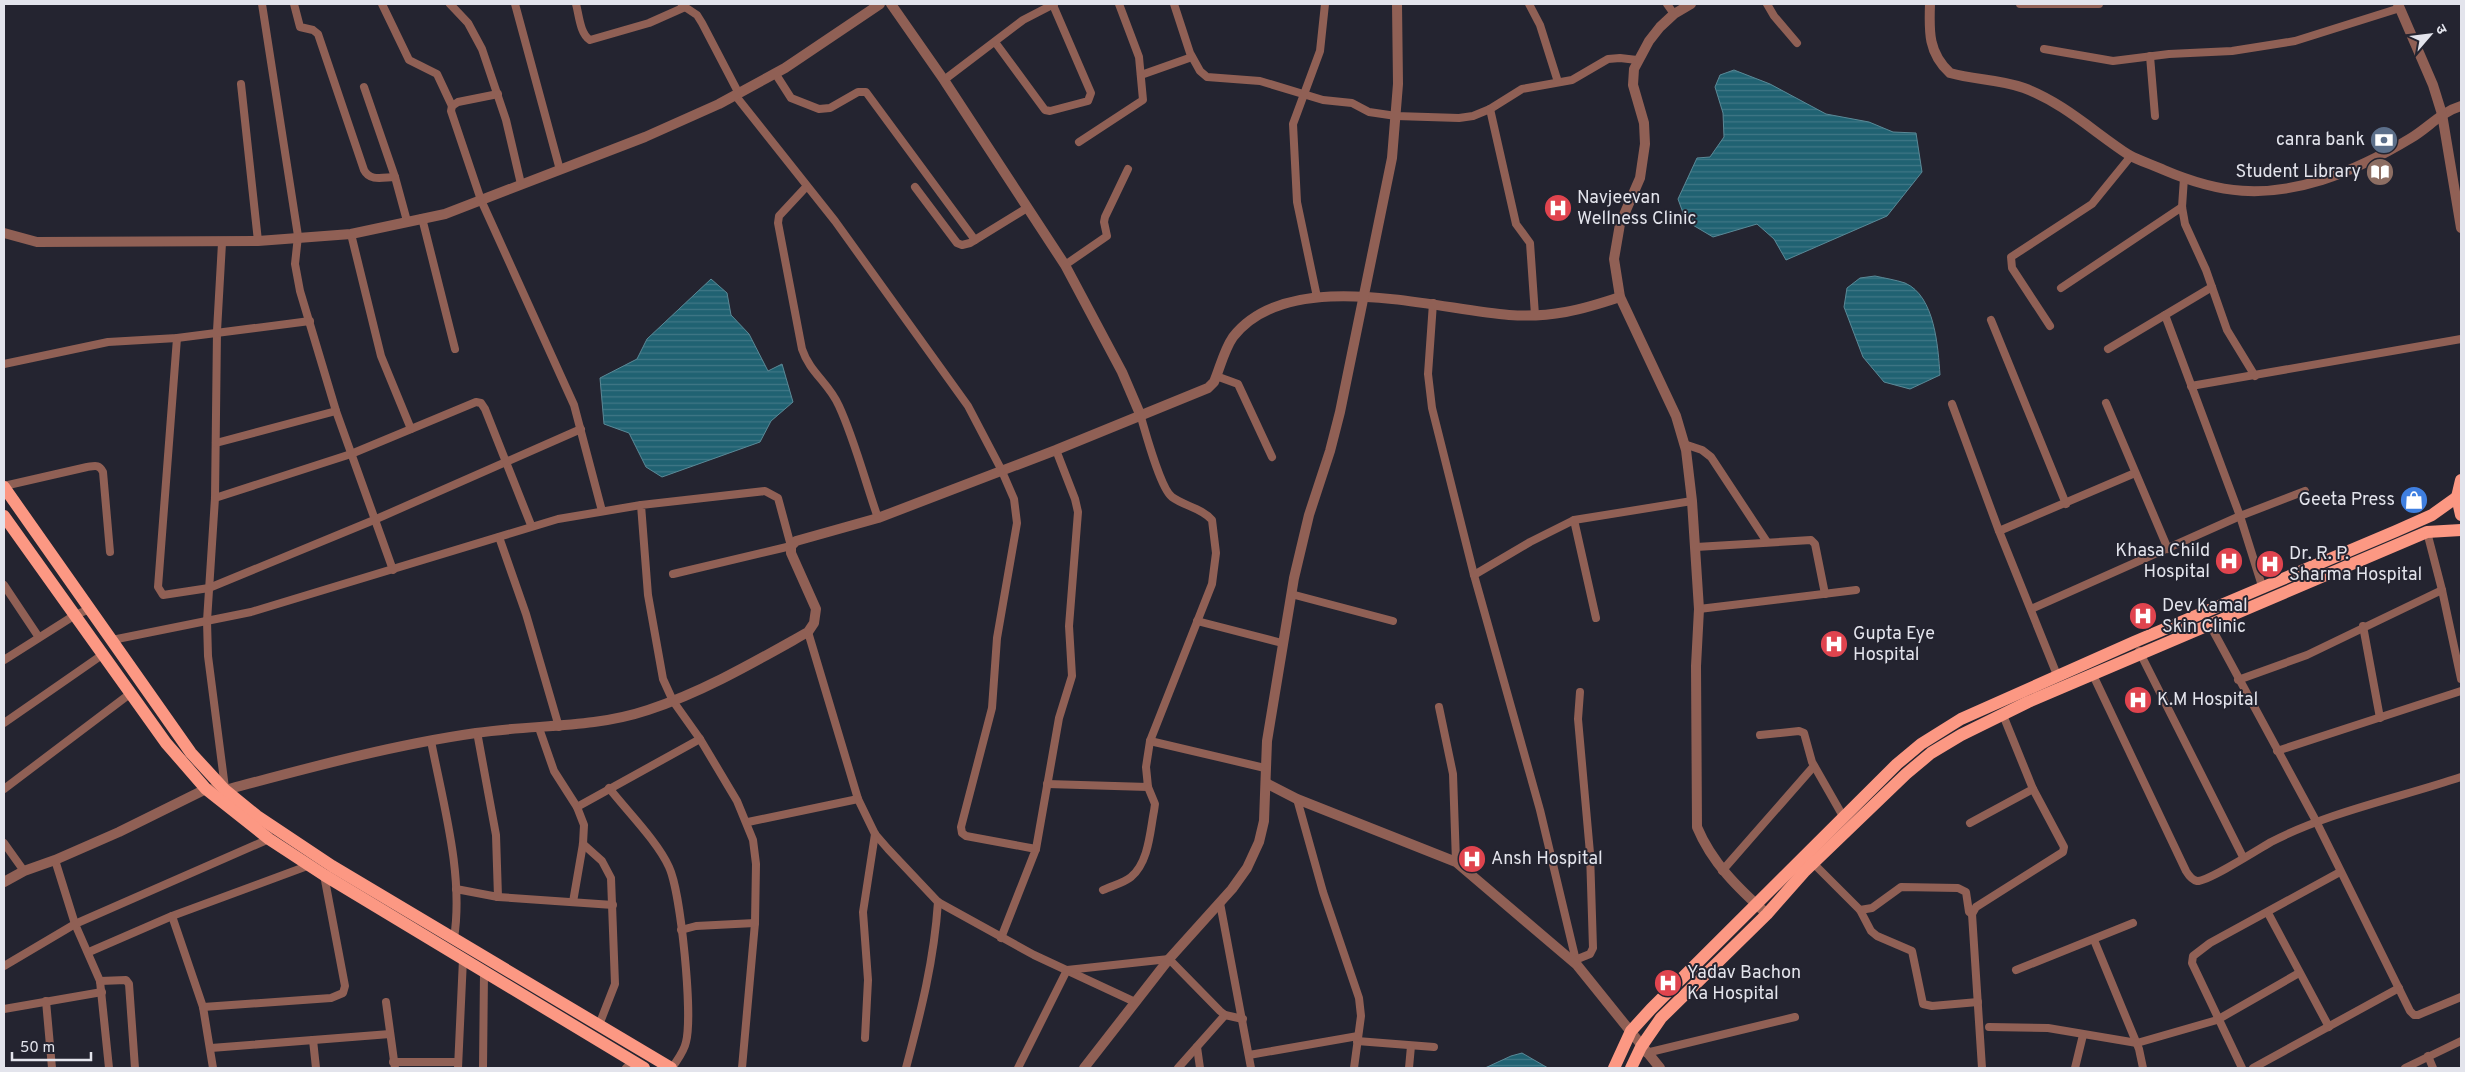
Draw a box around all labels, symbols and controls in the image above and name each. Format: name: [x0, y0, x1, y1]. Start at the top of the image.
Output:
north arrow: [2405, 10, 2455, 60]
text: उ: [2431, 22, 2450, 38]
bank icon: canra bank: [2369, 125, 2399, 155]
place label: canra bank: [2276, 129, 2365, 152]
library icon: Student Library: [2365, 157, 2395, 187]
place label: Student Library: [2235, 161, 2361, 184]
place label: Navjeevan Wellness Clinic: [1577, 187, 1697, 231]
hospital icon: Navjeevan Wellness Clinic: [1543, 193, 1573, 223]
shop icon: Geeta Press: [2399, 485, 2429, 515]
place label: Geeta Press: [2299, 489, 2395, 512]
place label: Khasa Child Hospital: [2115, 540, 2210, 584]
place label: Dr. R. P. Sharma Hospital: [2289, 543, 2422, 587]
hospital icon: Khasa Child Hospital: [2214, 546, 2244, 576]
hospital icon: Dr. R. P. Sharma Hospital: [2255, 549, 2285, 579]
place label: Dev Kamal Skin Clinic: [2162, 595, 2248, 639]
hospital icon: Dev Kamal Skin Clinic: [2128, 601, 2158, 631]
place label: Gupta Eye Hospital: [1853, 623, 1935, 667]
hospital icon: Gupta Eye Hospital: [1819, 629, 1849, 659]
hospital icon: K.M Hospital: [2123, 685, 2153, 715]
place label: K.M Hospital: [2157, 689, 2258, 712]
hospital icon: Ansh Hospital: [1457, 844, 1487, 874]
place label: Ansh Hospital: [1491, 848, 1603, 871]
place label: Yadav Bachon Ka Hospital: [1687, 962, 1801, 1006]
hospital icon: Yadav Bachon Ka Hospital: [1653, 968, 1683, 998]
scale bar: [12, 1030, 91, 1062]
text: 50 m: [20, 1039, 55, 1058]

